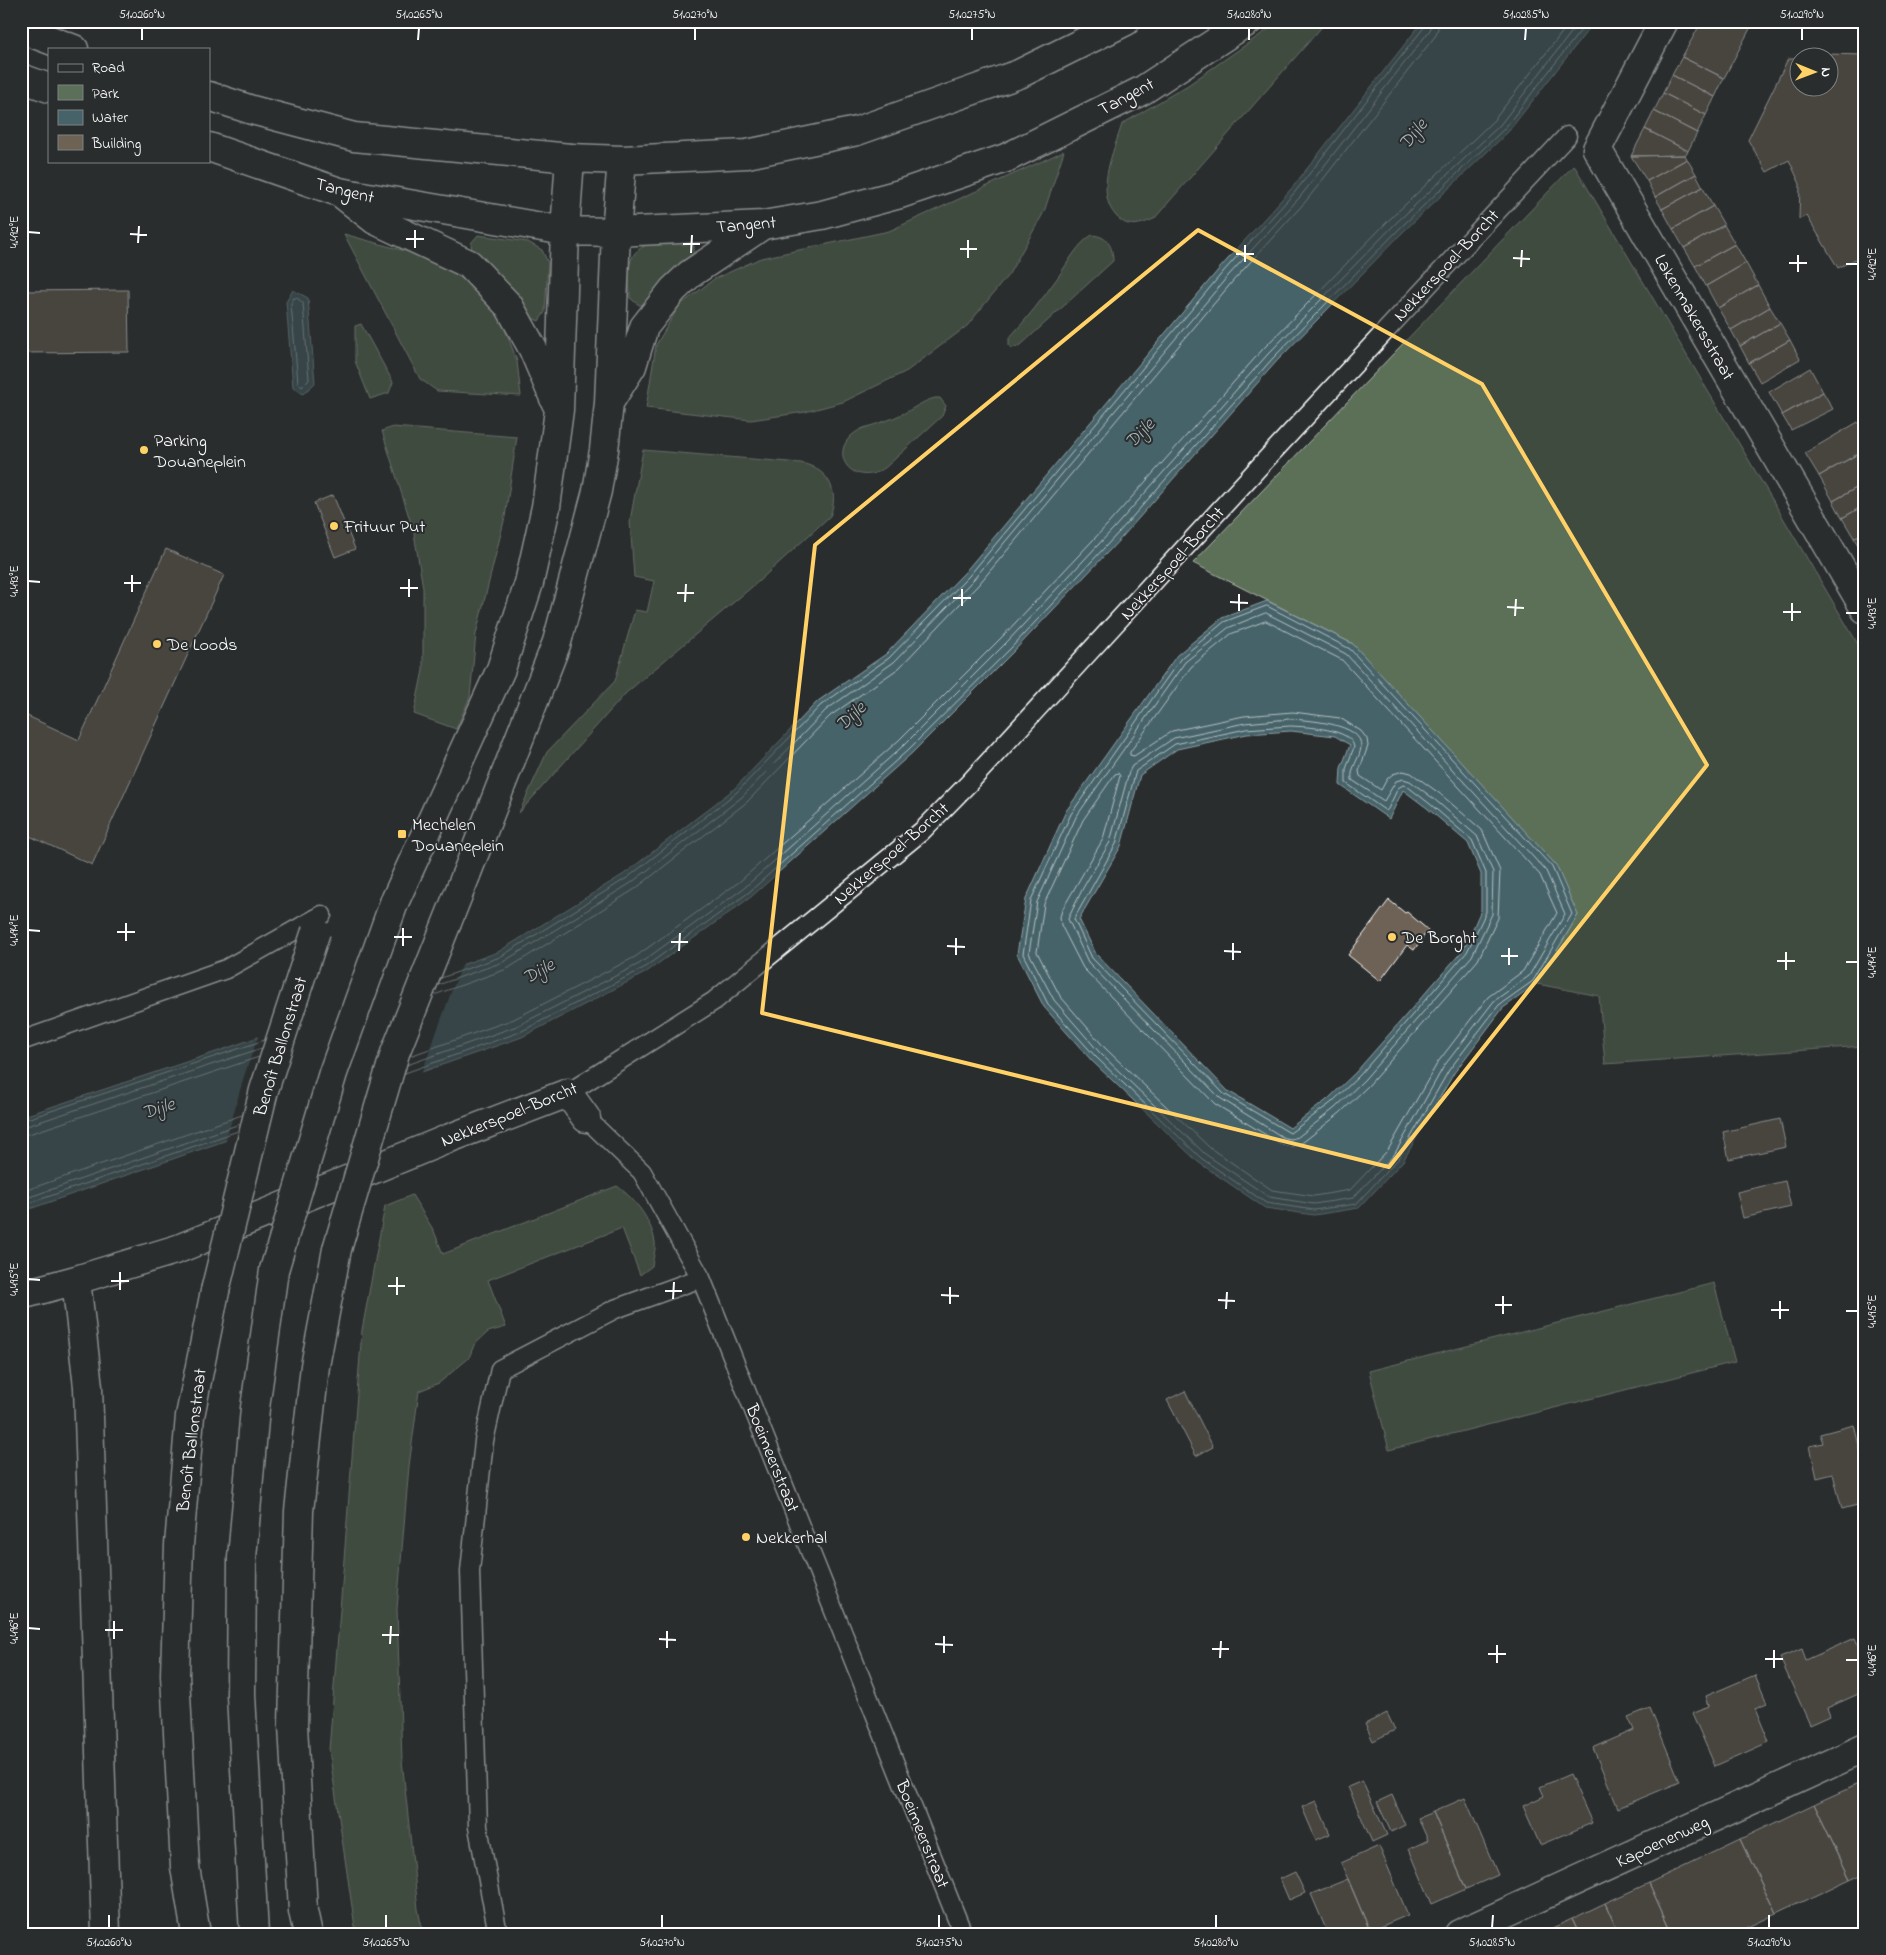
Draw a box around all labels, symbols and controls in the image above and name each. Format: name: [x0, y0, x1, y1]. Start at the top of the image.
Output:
text: 51.0260°N: [119, 6, 165, 24]
text: 51.0265°N: [395, 6, 443, 24]
text: 51.0270°N: [672, 6, 718, 24]
text: 51.0275°N: [948, 6, 996, 24]
text: 51.0280°N: [1226, 6, 1272, 24]
text: 51.0285°N: [1503, 6, 1549, 24]
text: 51.0290°N: [1780, 6, 1824, 24]
legend: [48, 48, 210, 162]
north arrow: [1788, 48, 1838, 98]
text: Road: [92, 57, 125, 79]
text: N: [1815, 67, 1836, 77]
street label: Tangent: [1094, 72, 1160, 124]
text: Park: [92, 83, 120, 105]
text: Water: [92, 107, 128, 129]
water label: Dijle: [1393, 112, 1436, 156]
text: Building: [91, 133, 141, 156]
street label: Tangent: [312, 172, 377, 213]
street label: Nekkerspoel-Borcht: [1388, 204, 1507, 328]
street label: Tangent: [715, 210, 777, 243]
text: 4.492°E: [6, 216, 24, 248]
text: 4.492°E: [1864, 248, 1882, 280]
street label: Lakenmakersstraat: [1647, 250, 1740, 386]
water label: Dijle: [1120, 411, 1163, 455]
place label: Parking Douaneplein: [153, 429, 246, 476]
marker: Parking Douaneplein: [138, 444, 150, 456]
street label: Nekkerspoel-Borcht: [1115, 502, 1232, 627]
place label: Frituur Put: [343, 515, 425, 541]
marker: Frituur Put: [328, 520, 340, 532]
text: 4.493°E: [6, 565, 24, 597]
text: 4.493°E: [1864, 597, 1882, 629]
place label: De Loods: [166, 633, 237, 659]
marker: De Loods: [151, 638, 163, 650]
water label: Dijle: [830, 695, 874, 738]
street label: Nekkerspoel-Borcht: [829, 797, 956, 912]
place label: Mechelen Douaneplein: [411, 813, 504, 860]
marker: Mechelen Douaneplein: [396, 828, 408, 840]
text: 4.494°E: [6, 914, 24, 946]
place label: De Borght: [1401, 926, 1477, 953]
marker: De Borght: [1386, 931, 1398, 943]
text: 4.494°E: [1864, 946, 1882, 978]
water label: Dijle: [518, 952, 561, 992]
street label: Benoît Ballonstraat: [248, 974, 315, 1120]
street label: Nekkerspoel-Borcht: [437, 1077, 582, 1155]
water label: Dijle: [139, 1091, 180, 1127]
text: 4.495°E: [6, 1262, 24, 1296]
text: 4.495°E: [1864, 1294, 1882, 1328]
street label: Benoît Ballonstraat: [171, 1367, 215, 1515]
street label: Boeimeerstraat: [737, 1400, 805, 1517]
place label: Nekkerhal: [756, 1526, 827, 1552]
marker: Nekkerhal: [740, 1531, 752, 1543]
text: 4.496°E: [6, 1612, 24, 1644]
text: 4.496°E: [1864, 1644, 1882, 1676]
street label: Boeimeerstraat: [887, 1776, 955, 1893]
street label: Kapoenenweg: [1612, 1810, 1714, 1877]
text: 51.0260°N: [86, 1934, 132, 1952]
text: 51.0265°N: [362, 1934, 410, 1952]
text: 51.0270°N: [639, 1934, 685, 1952]
text: 51.0275°N: [915, 1934, 963, 1952]
text: 51.0280°N: [1193, 1934, 1239, 1952]
text: 51.0285°N: [1469, 1934, 1515, 1952]
text: 51.0290°N: [1747, 1934, 1791, 1952]

